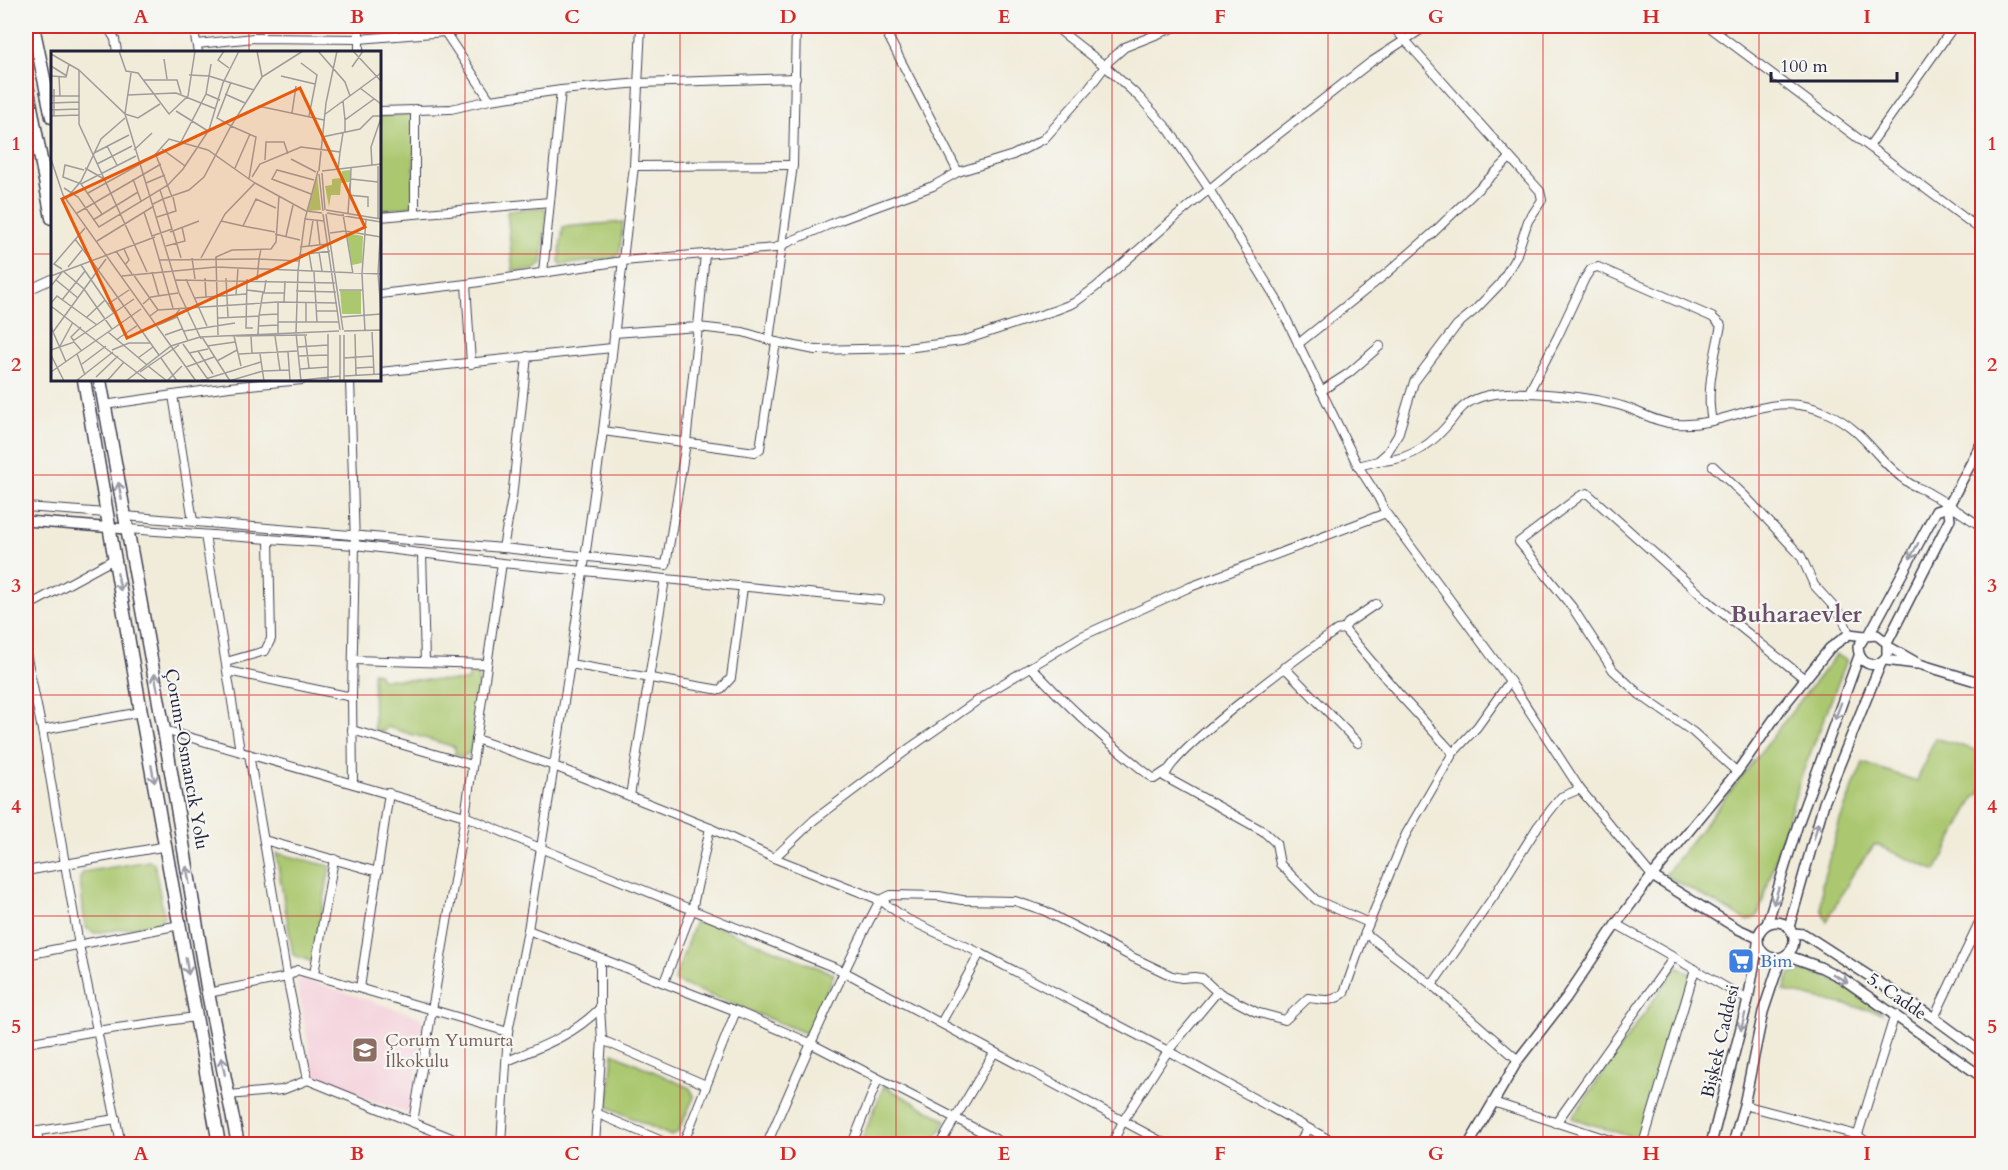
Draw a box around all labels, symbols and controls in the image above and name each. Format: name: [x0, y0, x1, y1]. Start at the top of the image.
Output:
text: A: [133, 3, 149, 30]
text: B: [350, 3, 364, 30]
text: C: [564, 3, 580, 30]
text: D: [779, 3, 797, 30]
text: E: [998, 3, 1010, 30]
text: F: [1214, 3, 1226, 30]
text: G: [1428, 3, 1444, 30]
text: H: [1642, 3, 1660, 30]
text: I: [1863, 3, 1871, 30]
scale bar: [1771, 45, 1897, 83]
inset map: [51, 51, 381, 381]
text: 100 m: [1780, 54, 1828, 79]
text: 1: [11, 130, 21, 157]
text: 1: [1987, 130, 1997, 157]
text: 2: [11, 351, 21, 378]
text: 2: [1987, 351, 1997, 378]
one-way arrow: [114, 481, 125, 501]
one-way arrow: [1908, 542, 1920, 560]
text: 3: [11, 572, 21, 599]
one-way arrow: [114, 572, 125, 591]
text: 3: [1987, 572, 1997, 599]
district label: Buharaevler: [1730, 598, 1862, 631]
street label: Çorum-Osmancık Yolu: [158, 667, 215, 852]
one-way arrow: [150, 673, 161, 693]
one-way arrow: [1832, 701, 1843, 720]
one-way arrow: [148, 764, 159, 783]
text: 4: [11, 793, 21, 820]
text: 4: [1987, 793, 1997, 820]
one-way arrow: [1811, 821, 1822, 840]
one-way arrow: [182, 865, 193, 885]
one-way arrow: [1770, 886, 1781, 905]
supermarket icon: Bim: [1726, 946, 1756, 976]
place label: Bim: [1760, 949, 1793, 974]
one-way arrow: [181, 956, 192, 975]
street label: 5. Cadde: [1862, 967, 1932, 1026]
one-way arrow: [1831, 972, 1848, 984]
street label: Bişkek Caddesi: [1695, 982, 1746, 1100]
one-way arrow: [1736, 1012, 1748, 1031]
text: 5: [11, 1013, 21, 1040]
text: 5: [1987, 1013, 1997, 1040]
place label: Çorum Yumurta İlkokulu: [385, 1028, 514, 1074]
school or university icon: Çorum Yumurta İlkokulu: [350, 1035, 380, 1065]
one-way arrow: [217, 1057, 228, 1077]
text: A: [133, 1140, 149, 1167]
text: B: [350, 1140, 364, 1167]
text: C: [564, 1140, 580, 1167]
text: D: [779, 1140, 797, 1167]
text: E: [998, 1140, 1010, 1167]
text: F: [1214, 1140, 1226, 1167]
text: G: [1428, 1140, 1444, 1167]
text: H: [1642, 1140, 1660, 1167]
text: I: [1863, 1140, 1871, 1167]

